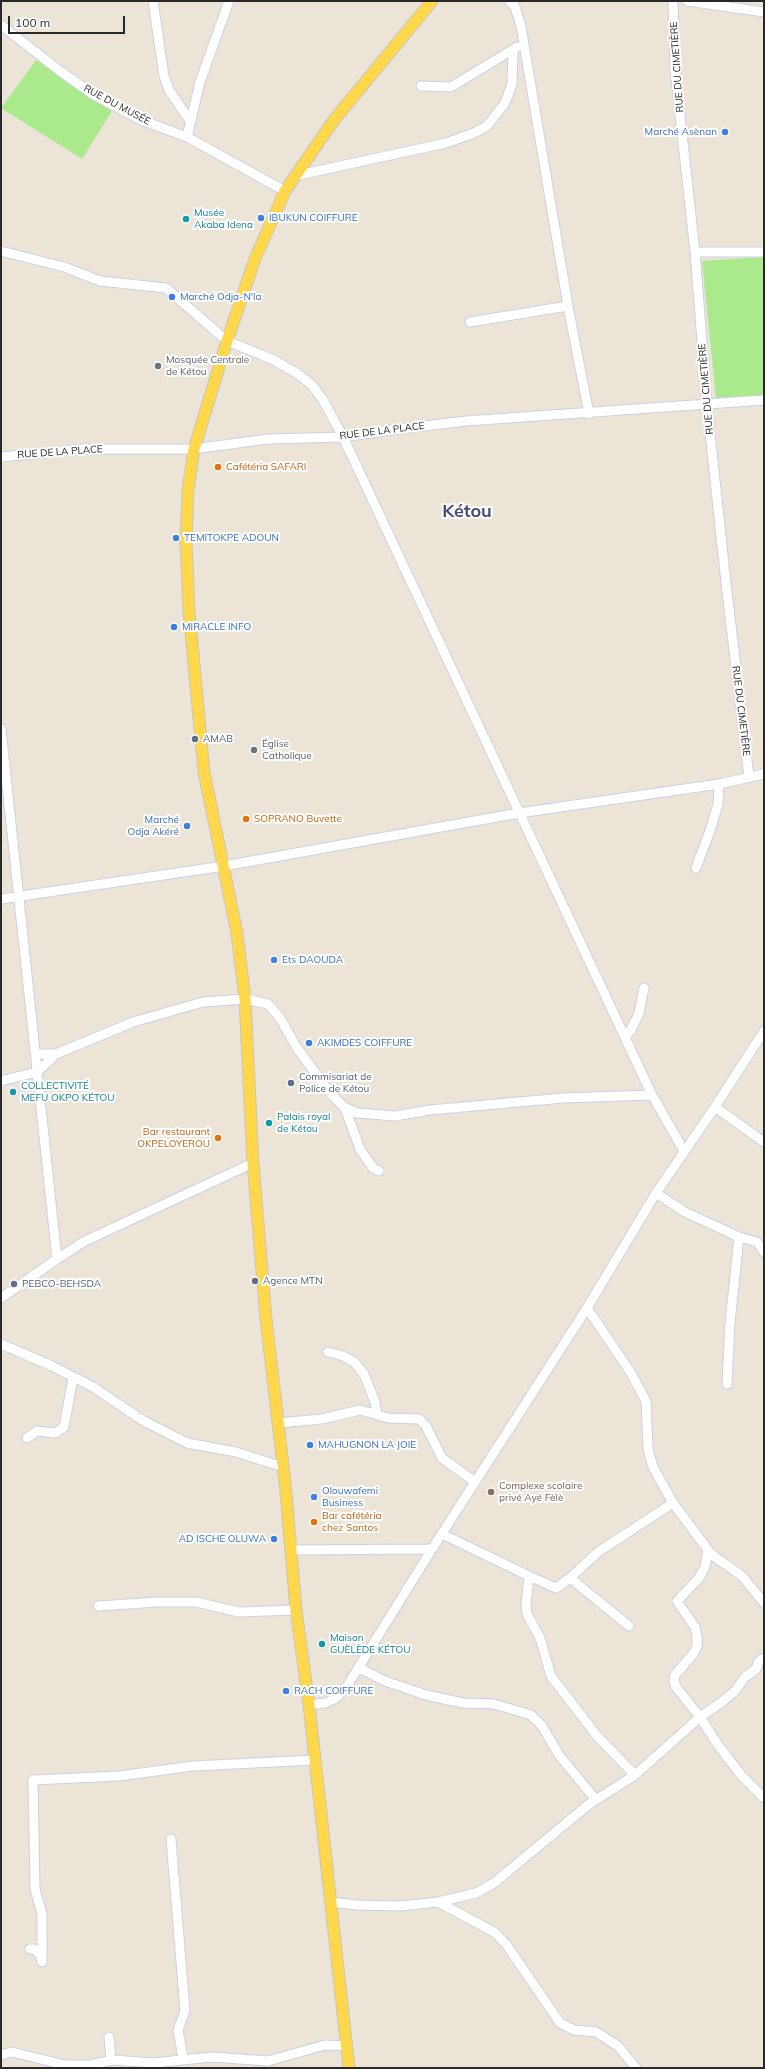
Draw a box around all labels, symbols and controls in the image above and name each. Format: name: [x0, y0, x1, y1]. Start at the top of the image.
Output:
scale bar: [10, 8, 127, 34]
text: 100 m: [15, 15, 50, 30]
street label: RUE DU CIMETIÈRE: [668, 21, 686, 113]
street label: RUE DU MUSÉE: [82, 82, 152, 128]
place label: Marché Asènan: [645, 126, 717, 138]
marker: Marché Asènan: [720, 127, 730, 137]
place label: Musée Akaba Idena: [194, 207, 253, 230]
place label: IBUKUN COIFFURE: [269, 212, 358, 224]
marker: IBUKUN COIFFURE: [256, 213, 266, 223]
marker: Musée Akaba Idena: [181, 214, 191, 224]
place label: Marché Odja-N'la: [180, 291, 261, 303]
marker: Marché Odja-N'la: [167, 292, 177, 302]
street label: RUE DU CIMETIÈRE: [696, 343, 716, 435]
place label: Mosquée Centrale de Kétou: [166, 354, 249, 378]
marker: Mosquée Centrale de Kétou: [153, 361, 163, 371]
street label: RUE DE LA PLACE: [339, 420, 425, 442]
street label: RUE DE LA PLACE: [17, 443, 103, 461]
place label: Cafétéria SAFARI: [226, 461, 306, 473]
marker: Cafétéria SAFARI: [213, 462, 223, 472]
district label: Kétou: [442, 501, 492, 523]
place label: TEMITOKPE ADOUN: [184, 532, 279, 544]
marker: TEMITOKPE ADOUN: [171, 533, 181, 543]
place label: MIRACLE INFO: [182, 621, 251, 633]
marker: MIRACLE INFO: [169, 622, 179, 632]
street label: RUE DU CIMETIÈRE: [729, 665, 753, 757]
place label: AMAB: [203, 733, 233, 745]
marker: AMAB: [190, 734, 200, 744]
place label: Église Catholique: [262, 738, 312, 762]
marker: Église Catholique: [249, 745, 259, 755]
place label: SOPRANO Buvette: [254, 813, 342, 825]
place label: Marché Odja Akéré: [127, 814, 179, 838]
marker: SOPRANO Buvette: [241, 814, 251, 824]
marker: Marché Odja Akéré: [182, 821, 192, 831]
place label: Ets DAOUDA: [282, 954, 343, 966]
marker: Ets DAOUDA: [269, 955, 279, 965]
place label: AKIMDES COIFFURE: [317, 1037, 412, 1049]
marker: AKIMDES COIFFURE: [304, 1038, 314, 1048]
place label: Commisariat de Police de Kétou: [299, 1071, 372, 1094]
marker: Commisariat de Police de Kétou: [286, 1078, 296, 1088]
place label: COLLECTIVITÉ MEFU OKPO KÉTOU: [21, 1080, 115, 1104]
marker: COLLECTIVITÉ MEFU OKPO KÉTOU: [8, 1087, 18, 1097]
place label: Palais royal de Kétou: [277, 1111, 330, 1134]
marker: Palais royal de Kétou: [264, 1118, 274, 1128]
place label: Bar restaurant OKPELOYEROU: [137, 1126, 210, 1150]
marker: Bar restaurant OKPELOYEROU: [213, 1133, 223, 1143]
place label: Agence MTN: [263, 1275, 323, 1287]
marker: Agence MTN: [250, 1276, 260, 1286]
place label: PEBCO-BEHSDA: [22, 1278, 101, 1290]
marker: PEBCO-BEHSDA: [9, 1279, 19, 1289]
place label: MAHUGNON LA JOIE: [318, 1439, 416, 1451]
marker: MAHUGNON LA JOIE: [305, 1440, 315, 1450]
place label: Complexe scolaire privé Ayé Fèlè: [499, 1480, 582, 1504]
place label: Olouwafemi Business: [322, 1485, 378, 1508]
marker: Complexe scolaire privé Ayé Fèlè: [486, 1487, 496, 1497]
marker: Olouwafemi Business: [309, 1492, 319, 1502]
place label: Bar cafétéria chez Santos: [322, 1510, 382, 1534]
marker: Bar cafétéria chez Santos: [309, 1517, 319, 1527]
place label: AD ISCHE OLUWA: [179, 1533, 266, 1545]
marker: AD ISCHE OLUWA: [269, 1534, 279, 1544]
place label: Maison GUÈLÈDE KÉTOU: [330, 1632, 410, 1656]
marker: Maison GUÈLÈDE KÉTOU: [317, 1639, 327, 1649]
place label: RACH COIFFURE: [294, 1685, 373, 1697]
marker: RACH COIFFURE: [281, 1686, 291, 1696]

